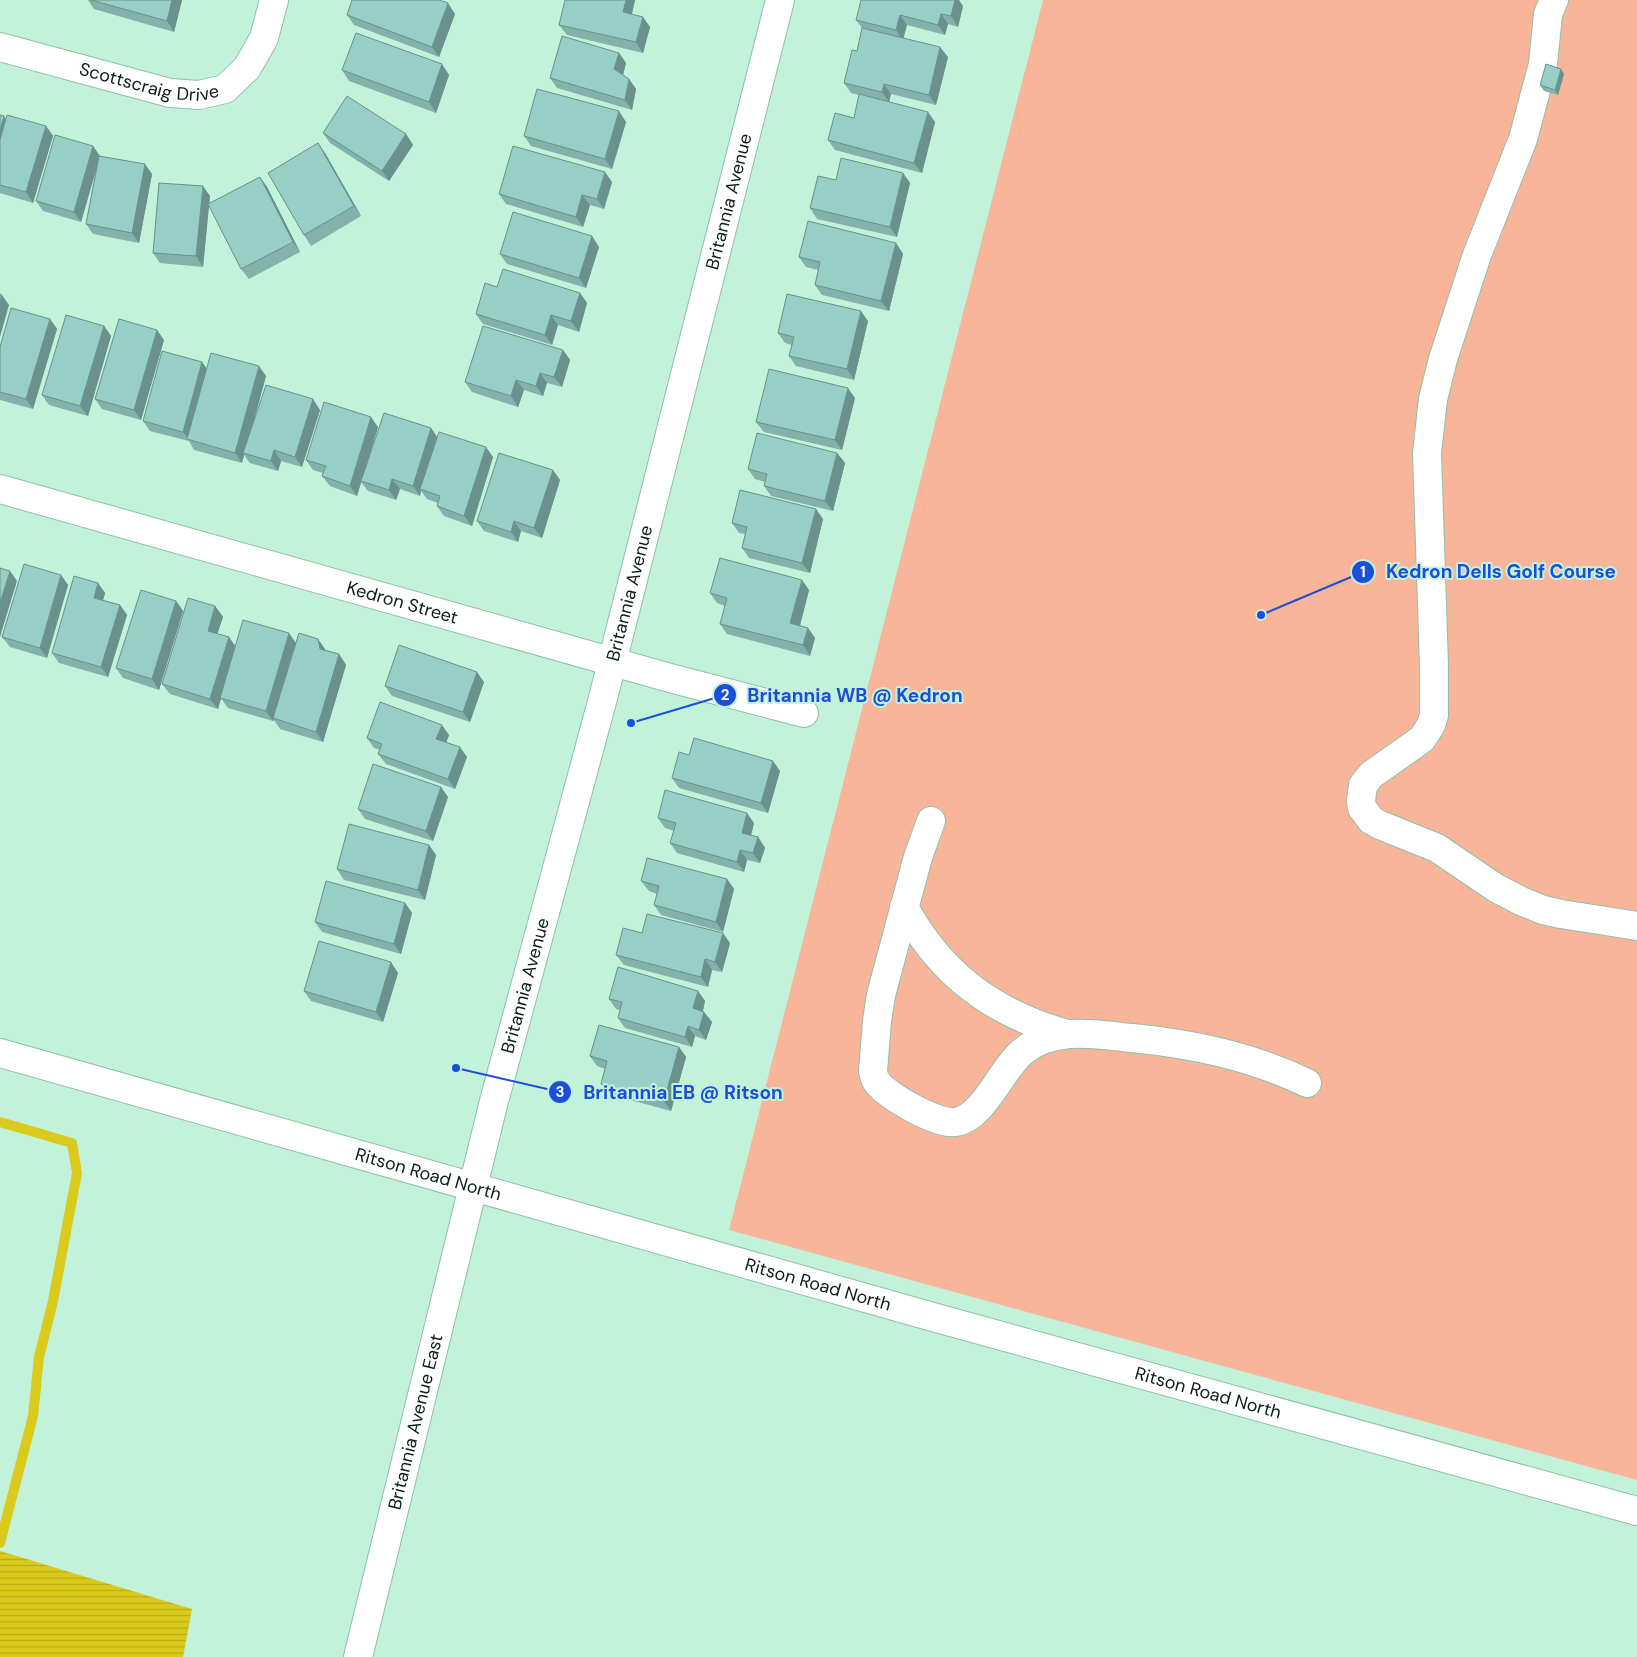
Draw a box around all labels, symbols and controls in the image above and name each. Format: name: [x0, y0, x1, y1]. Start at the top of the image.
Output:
street label: Scottscraig Drive: [77, 57, 221, 107]
street label: Britannia Avenue: [700, 131, 758, 272]
street label: Britannia Avenue: [601, 523, 658, 664]
callout: Kedron Dells Golf Course: [1351, 555, 1626, 589]
text: Kedron Dells Golf Course: [1386, 559, 1616, 584]
text: 1: [1360, 562, 1366, 582]
street label: Kedron Street: [344, 575, 461, 630]
callout: Britannia WB @ Kedron: [712, 678, 973, 712]
text: Britannia WB @ Kedron: [747, 683, 963, 708]
text: 2: [721, 685, 730, 705]
street label: Britannia Avenue: [495, 915, 555, 1056]
callout: Britannia EB @ Ritson: [548, 1075, 792, 1109]
text: Britannia EB @ Ritson: [583, 1080, 783, 1105]
text: 3: [555, 1082, 565, 1102]
street label: Ritson Road North: [352, 1142, 504, 1206]
street label: Ritson Road North: [742, 1252, 894, 1317]
street label: Britannia Avenue East: [382, 1332, 449, 1512]
street label: Ritson Road North: [1132, 1361, 1284, 1424]

